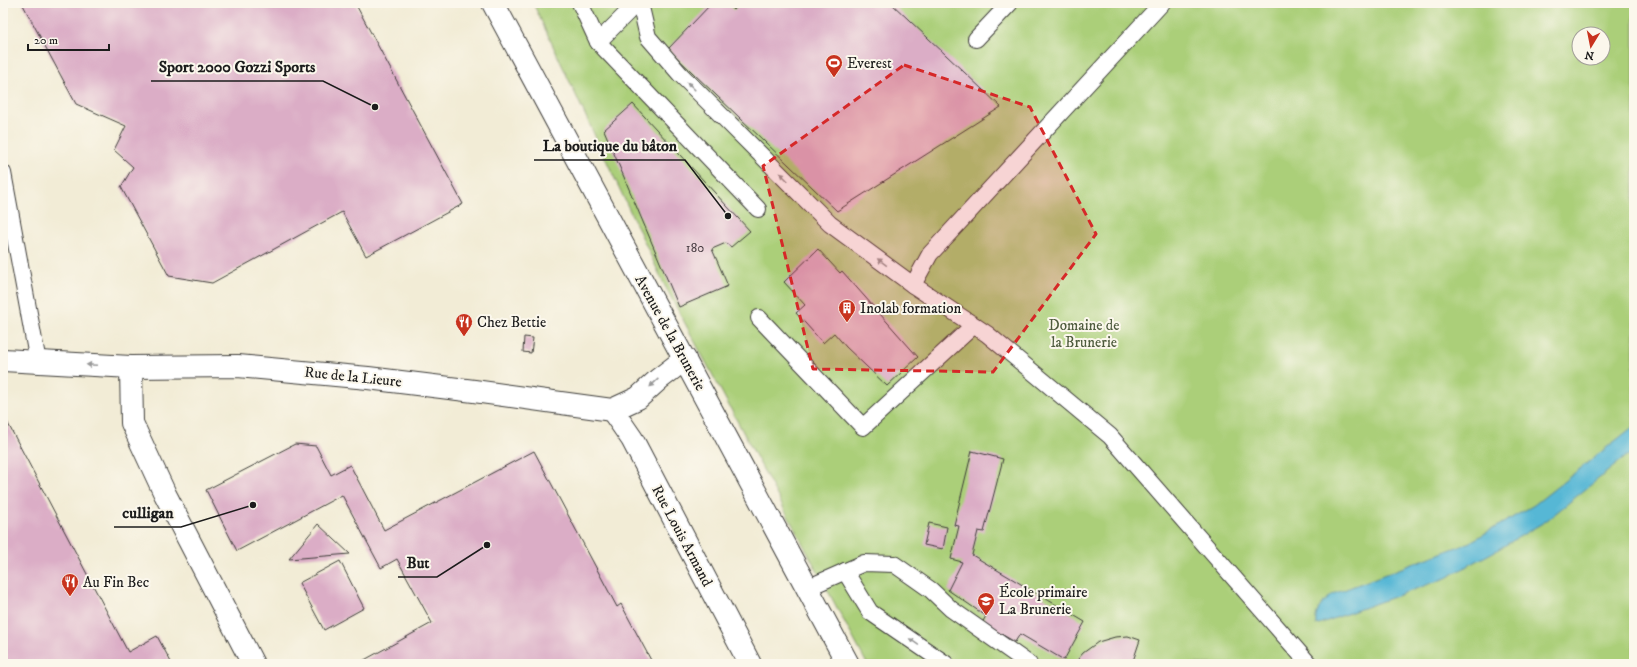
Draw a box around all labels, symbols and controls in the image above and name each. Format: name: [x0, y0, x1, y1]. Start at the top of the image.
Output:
scale bar: [28, 26, 109, 52]
north arrow: [1571, 26, 1611, 66]
text: 20 m: [34, 33, 58, 48]
text: N: [1584, 47, 1595, 63]
callout: Sport 2000 Gozzi Sports: [151, 53, 323, 81]
sports icon: Everest: [824, 53, 844, 78]
place label: Everest: [847, 54, 892, 73]
text: Sport 2000 Gozzi Sports: [159, 57, 316, 77]
one-way arrow: [686, 81, 696, 91]
callout: La boutique du bâton: [534, 132, 685, 160]
text: La boutique du bâton: [543, 136, 678, 157]
one-way arrow: [779, 172, 789, 182]
house number: 180: [686, 240, 704, 256]
one-way arrow: [876, 258, 887, 266]
street label: Avenue de la Brunerie: [630, 272, 710, 394]
building icon: Inolab formation: [837, 298, 857, 323]
place label: Inolab formation: [860, 299, 961, 318]
restaurant icon: Chez Bettie: [454, 312, 474, 337]
place label: Chez Bettie: [477, 313, 546, 332]
park label: Domaine de la Brunerie: [1049, 316, 1119, 352]
one-way arrow: [86, 361, 98, 368]
street label: Rue de la Lieure: [303, 362, 403, 392]
one-way arrow: [649, 378, 659, 388]
street label: Rue Louis Armand: [647, 482, 717, 590]
callout: culligan: [114, 499, 181, 527]
text: culligan: [122, 503, 174, 523]
callout: But: [398, 549, 437, 577]
text: But: [407, 553, 430, 573]
restaurant icon: Au Fin Bec: [60, 572, 80, 597]
place label: Au Fin Bec: [83, 573, 150, 592]
place label: École primaire La Brunerie: [999, 583, 1087, 619]
school or university icon: École primaire La Brunerie: [976, 591, 996, 616]
one-way arrow: [908, 638, 919, 646]

